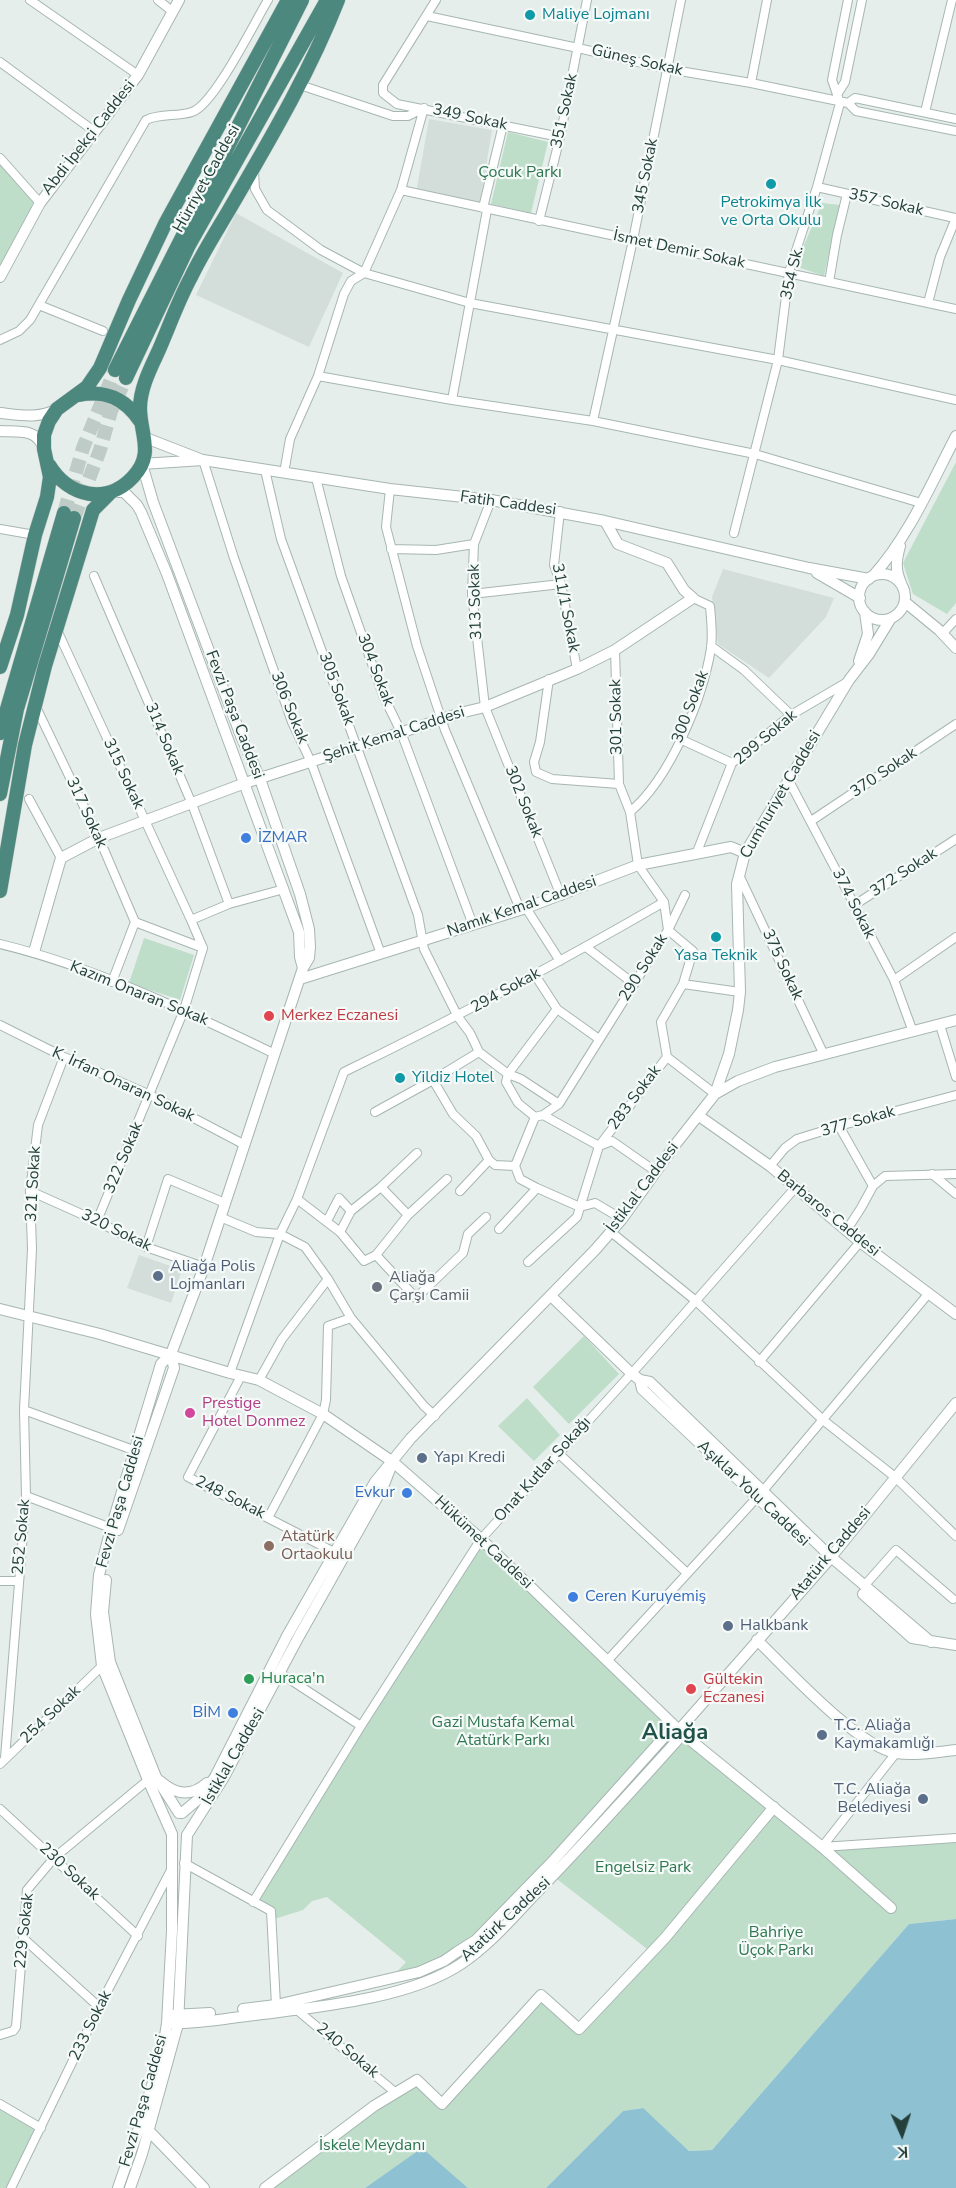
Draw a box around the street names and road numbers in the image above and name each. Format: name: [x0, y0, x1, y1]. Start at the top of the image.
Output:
street label: Güneş Sokak: [589, 41, 685, 81]
street label: 351 Sokak: [548, 72, 582, 150]
street label: Abdi İpekçi Caddesi: [38, 77, 140, 199]
street label: 349 Sokak: [431, 101, 509, 135]
street label: Hürriyet Caddesi: [169, 122, 245, 236]
street label: 345 Sokak: [629, 137, 663, 215]
street label: 357 Sokak: [847, 185, 925, 221]
street label: İsmet Demir Sokak: [611, 227, 747, 273]
street label: 354 Sk.: [778, 244, 808, 302]
street label: Fatih Caddesi: [459, 488, 557, 520]
street label: 311/1 Sokak: [547, 562, 583, 654]
street label: 313 Sokak: [465, 564, 487, 640]
street label: 304 Sokak: [352, 631, 398, 709]
street label: Fevzi Paşa Caddesi: [201, 648, 267, 782]
street label: 305 Sokak: [314, 650, 358, 728]
street label: 300 Sokak: [668, 668, 714, 746]
street label: 306 Sokak: [266, 669, 312, 747]
street label: 301 Sokak: [607, 679, 627, 755]
street label: 314 Sokak: [140, 700, 188, 778]
street label: Şehit Kemal Caddesi: [321, 703, 467, 767]
street label: 299 Sokak: [731, 706, 801, 770]
street label: Cumhuriyet Caddesi: [737, 728, 825, 862]
street label: 315 Sokak: [98, 735, 148, 813]
street label: 370 Sokak: [847, 744, 921, 802]
street label: 302 Sokak: [500, 763, 546, 841]
street label: 317 Sokak: [61, 774, 111, 852]
street label: 372 Sokak: [867, 844, 941, 902]
street label: 374 Sokak: [827, 866, 879, 942]
street label: Namık Kemal Caddesi: [445, 872, 599, 942]
street label: 375 Sokak: [757, 926, 807, 1004]
street label: 290 Sokak: [616, 931, 672, 1005]
street label: Kazım Onaran Sokak: [67, 957, 211, 1031]
street label: 294 Sokak: [468, 964, 544, 1018]
street label: K. İrfan Onaran Sokak: [49, 1043, 197, 1127]
street label: 283 Sokak: [604, 1062, 666, 1134]
street label: 377 Sokak: [819, 1102, 897, 1142]
street label: 322 Sokak: [100, 1119, 148, 1197]
street label: İstiklal Caddesi: [603, 1139, 683, 1237]
street label: 321 Sokak: [22, 1146, 46, 1222]
street label: Barbaros Caddesi: [773, 1167, 883, 1261]
street label: 320 Sokak: [78, 1206, 154, 1256]
street label: Onat Kutlar Sokağı: [491, 1413, 595, 1527]
street label: Fevzi Paşa Caddesi: [93, 1434, 149, 1570]
street label: Aşıklar Yolu Caddesi: [693, 1437, 813, 1551]
street label: 248 Sokak: [192, 1472, 268, 1524]
street label: Hükümet Caddesi: [430, 1492, 536, 1594]
street label: 252 Sokak: [9, 1498, 35, 1576]
street label: Atatürk Caddesi: [787, 1504, 875, 1604]
street label: 254 Sokak: [17, 1682, 85, 1748]
street label: İstiklal Caddesi: [199, 1705, 269, 1809]
street label: 230 Sokak: [35, 1839, 103, 1905]
street label: Atatürk Caddesi: [457, 1874, 555, 1966]
street label: 229 Sokak: [11, 1892, 39, 1970]
street label: 233 Sokak: [66, 1988, 116, 2064]
street label: 240 Sokak: [312, 2019, 382, 2083]
street label: Fevzi Paşa Caddesi: [116, 2033, 172, 2169]

